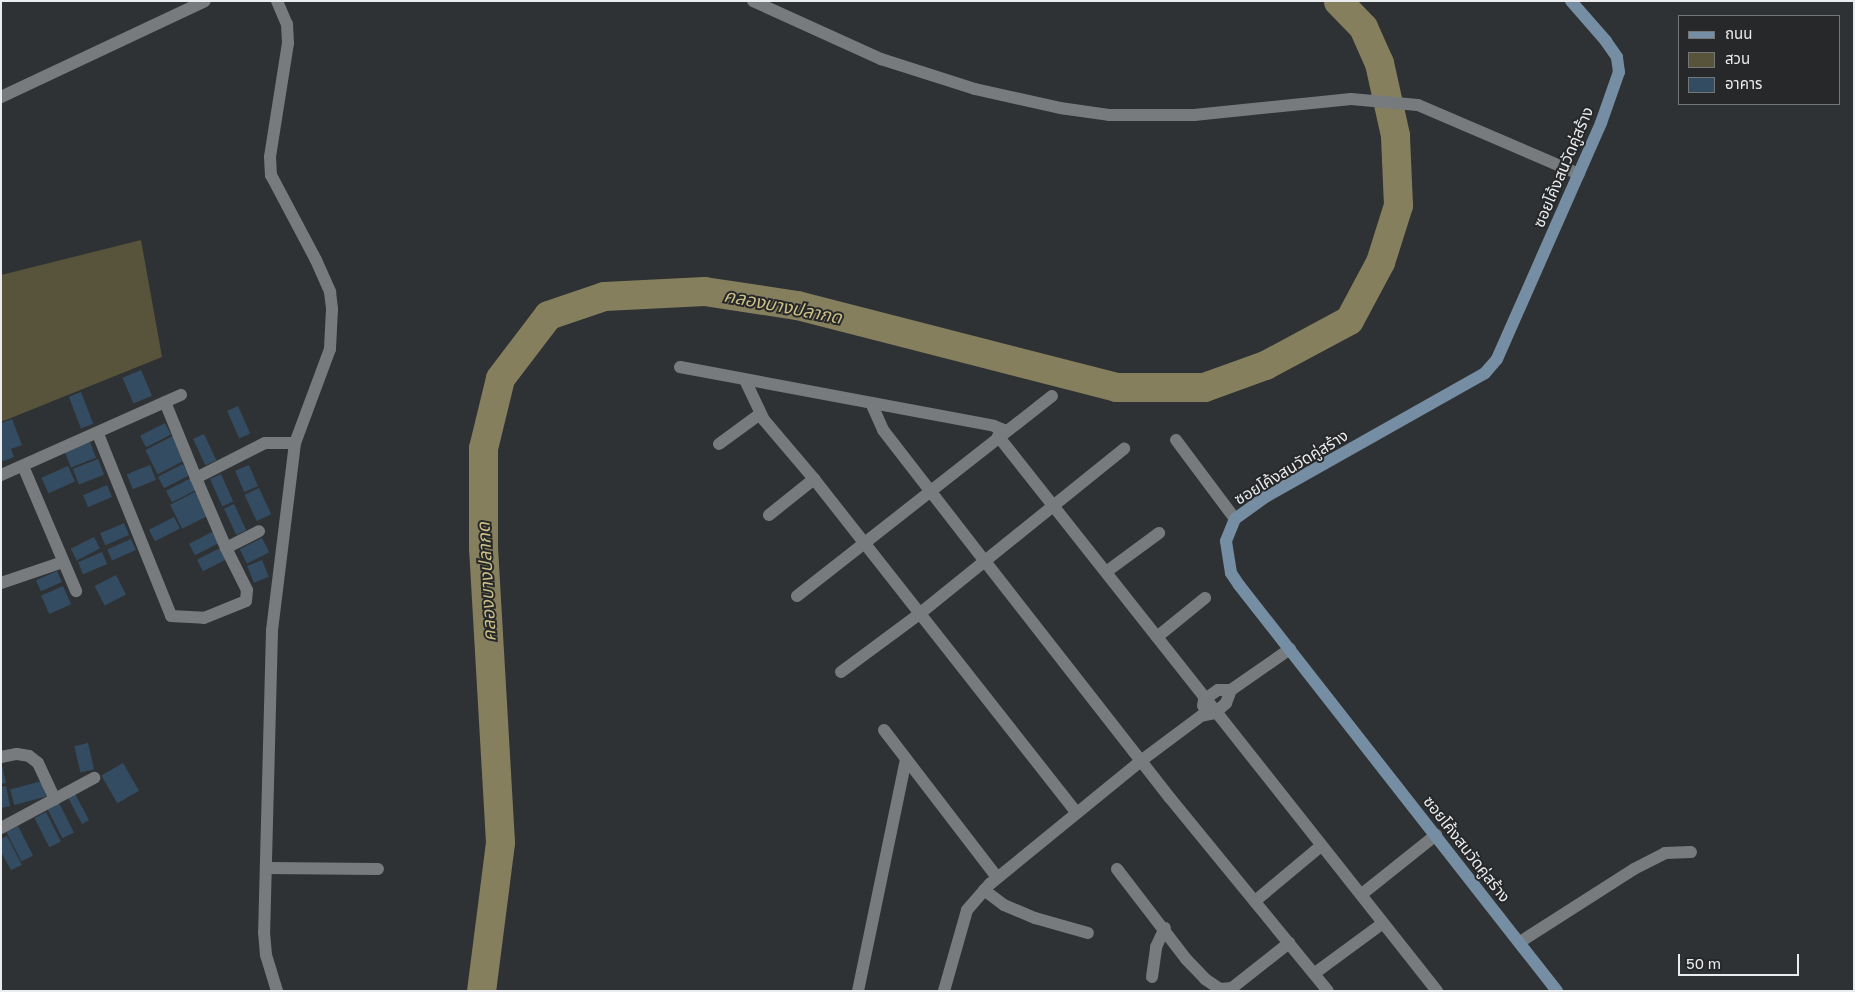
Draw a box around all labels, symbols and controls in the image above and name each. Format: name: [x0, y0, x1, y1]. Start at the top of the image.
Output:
legend: [1678, 15, 1840, 105]
text: ถนน: [1725, 24, 1752, 42]
text: สวน: [1725, 49, 1750, 67]
text: อาคาร: [1725, 74, 1762, 92]
street label: ซอยโค้งสนวัดคู่สร้าง: [1529, 104, 1597, 230]
water label: คลองบางปลากด: [722, 284, 844, 328]
street label: ซอยโค้งสนวัดคู่สร้าง: [1231, 425, 1351, 509]
water label: คลองบางปลากด: [472, 522, 500, 642]
street label: ซอยโค้งสนวัดคู่สร้าง: [1420, 792, 1514, 906]
scale bar: [1680, 944, 1801, 976]
text: 50 m: [1686, 954, 1721, 972]

